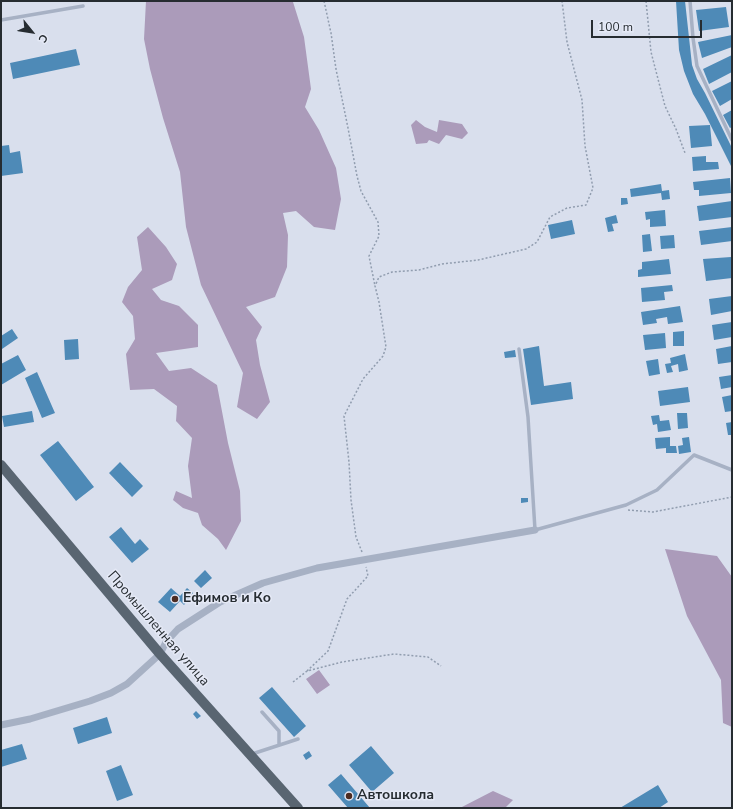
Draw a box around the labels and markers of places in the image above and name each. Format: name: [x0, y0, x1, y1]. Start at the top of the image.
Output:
place label: Ефимов и Ко: [183, 591, 271, 607]
marker: Ефимов и Ко: [170, 594, 180, 604]
place label: Автошкола: [357, 788, 434, 804]
marker: Автошкола: [344, 791, 354, 801]

